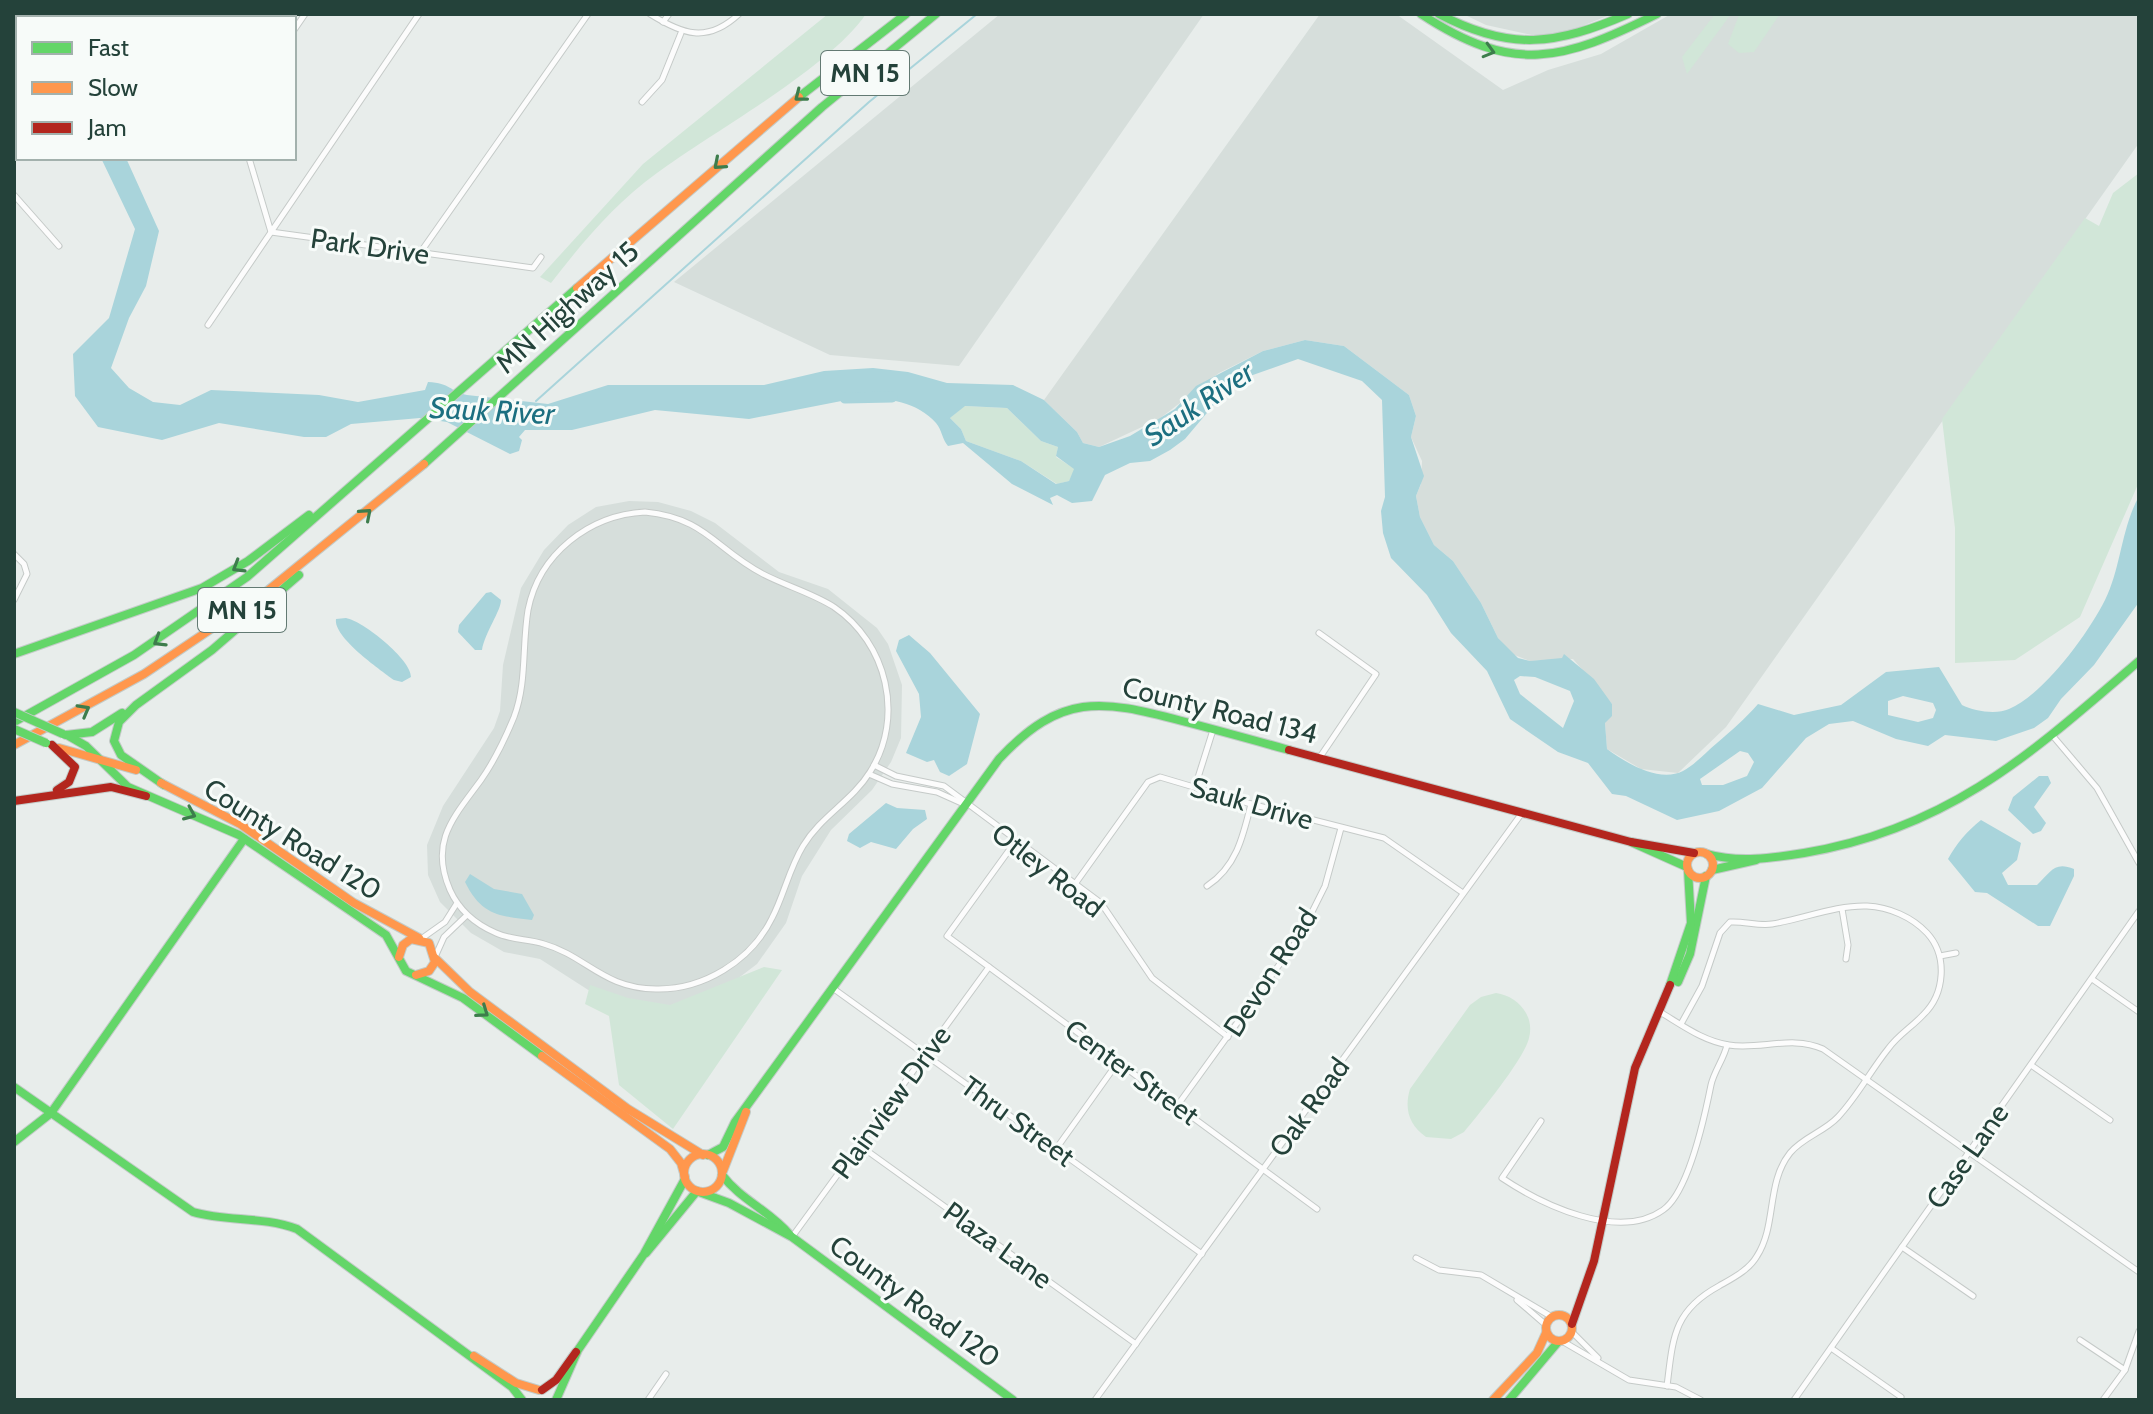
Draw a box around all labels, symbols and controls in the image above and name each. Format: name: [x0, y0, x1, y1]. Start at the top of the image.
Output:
legend: [16, 16, 296, 160]
text: Fast: [88, 33, 129, 62]
one-way arrow: [1482, 41, 1496, 58]
road number: MN 15: [821, 51, 909, 95]
text: Slow: [88, 73, 138, 102]
one-way arrow: [794, 87, 809, 101]
text: Jam: [87, 113, 126, 142]
one-way arrow: [714, 155, 729, 169]
street label: Park Drive: [308, 221, 432, 271]
street label: MN Highway 15: [488, 234, 646, 380]
water label: Sauk River: [1137, 352, 1262, 454]
water label: Sauk River: [429, 389, 557, 432]
one-way arrow: [356, 509, 371, 523]
one-way arrow: [232, 557, 247, 573]
road number: MN 15: [198, 588, 286, 632]
one-way arrow: [153, 631, 168, 646]
street label: County Road 134: [1119, 669, 1321, 751]
one-way arrow: [75, 704, 90, 719]
street label: Sauk Drive: [1187, 769, 1317, 837]
street label: County Road 120: [198, 771, 388, 907]
one-way arrow: [182, 804, 196, 820]
street label: Otley Road: [985, 816, 1111, 924]
street label: Devon Road: [1216, 902, 1324, 1042]
one-way arrow: [474, 1002, 488, 1017]
street label: Center Street: [1058, 1012, 1206, 1132]
street label: Plainview Drive: [824, 1019, 958, 1185]
street label: Oak Road: [1262, 1051, 1356, 1163]
street label: Thru Street: [955, 1069, 1081, 1173]
street label: Case Lane: [1919, 1097, 2015, 1215]
street label: Plaza Lane: [937, 1194, 1059, 1296]
street label: County Road 120: [823, 1228, 1007, 1374]

